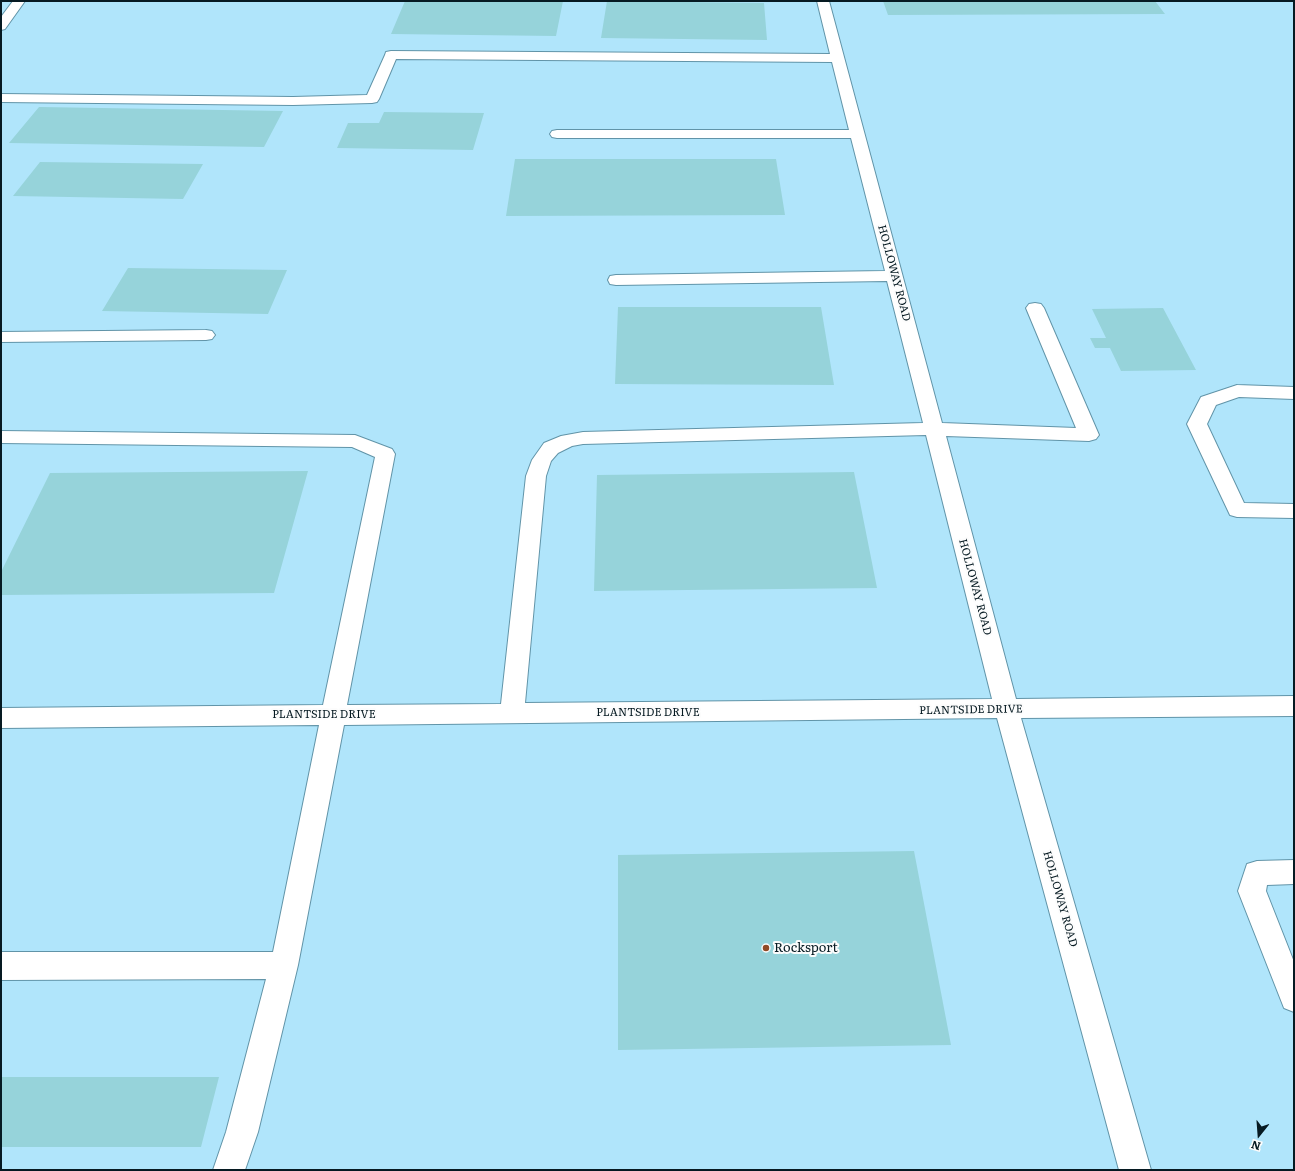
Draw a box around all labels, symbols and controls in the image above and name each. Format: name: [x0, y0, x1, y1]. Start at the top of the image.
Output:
street label: HOLLOWAY ROAD: [875, 223, 913, 323]
street label: HOLLOWAY ROAD: [956, 537, 994, 637]
street label: PLANTSIDE DRIVE: [919, 702, 1023, 718]
street label: PLANTSIDE DRIVE: [596, 706, 700, 720]
street label: PLANTSIDE DRIVE: [272, 708, 376, 722]
street label: HOLLOWAY ROAD: [1040, 849, 1080, 949]
place label: Rocksport: [774, 940, 838, 956]
marker: Rocksport: [761, 943, 771, 953]
north arrow: [1239, 1115, 1279, 1155]
text: N: [1249, 1137, 1262, 1155]

